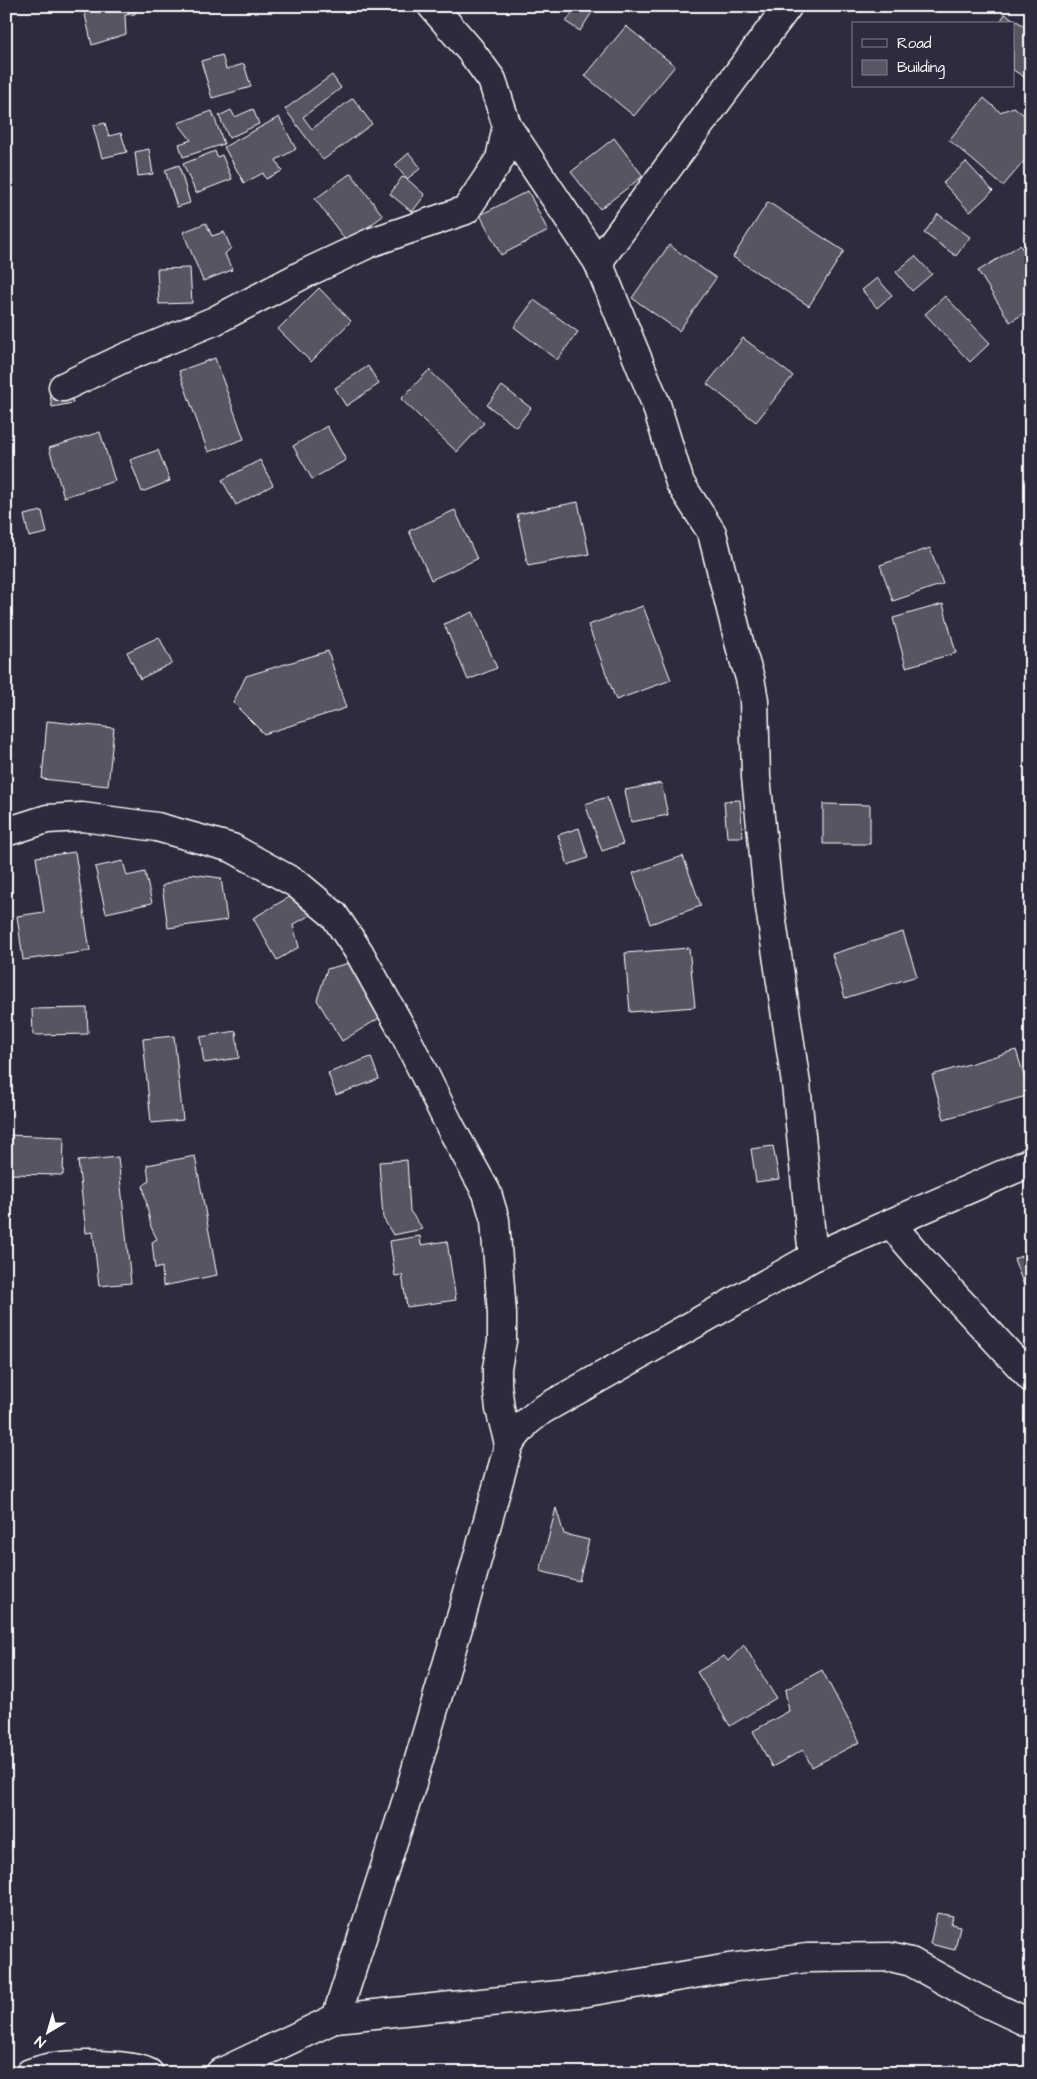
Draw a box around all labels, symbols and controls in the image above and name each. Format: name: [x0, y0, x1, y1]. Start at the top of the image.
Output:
legend: [852, 22, 1014, 88]
text: Road: [897, 33, 932, 54]
text: Building: [897, 57, 945, 79]
north arrow: [22, 2006, 72, 2056]
text: N: [31, 2031, 50, 2052]

